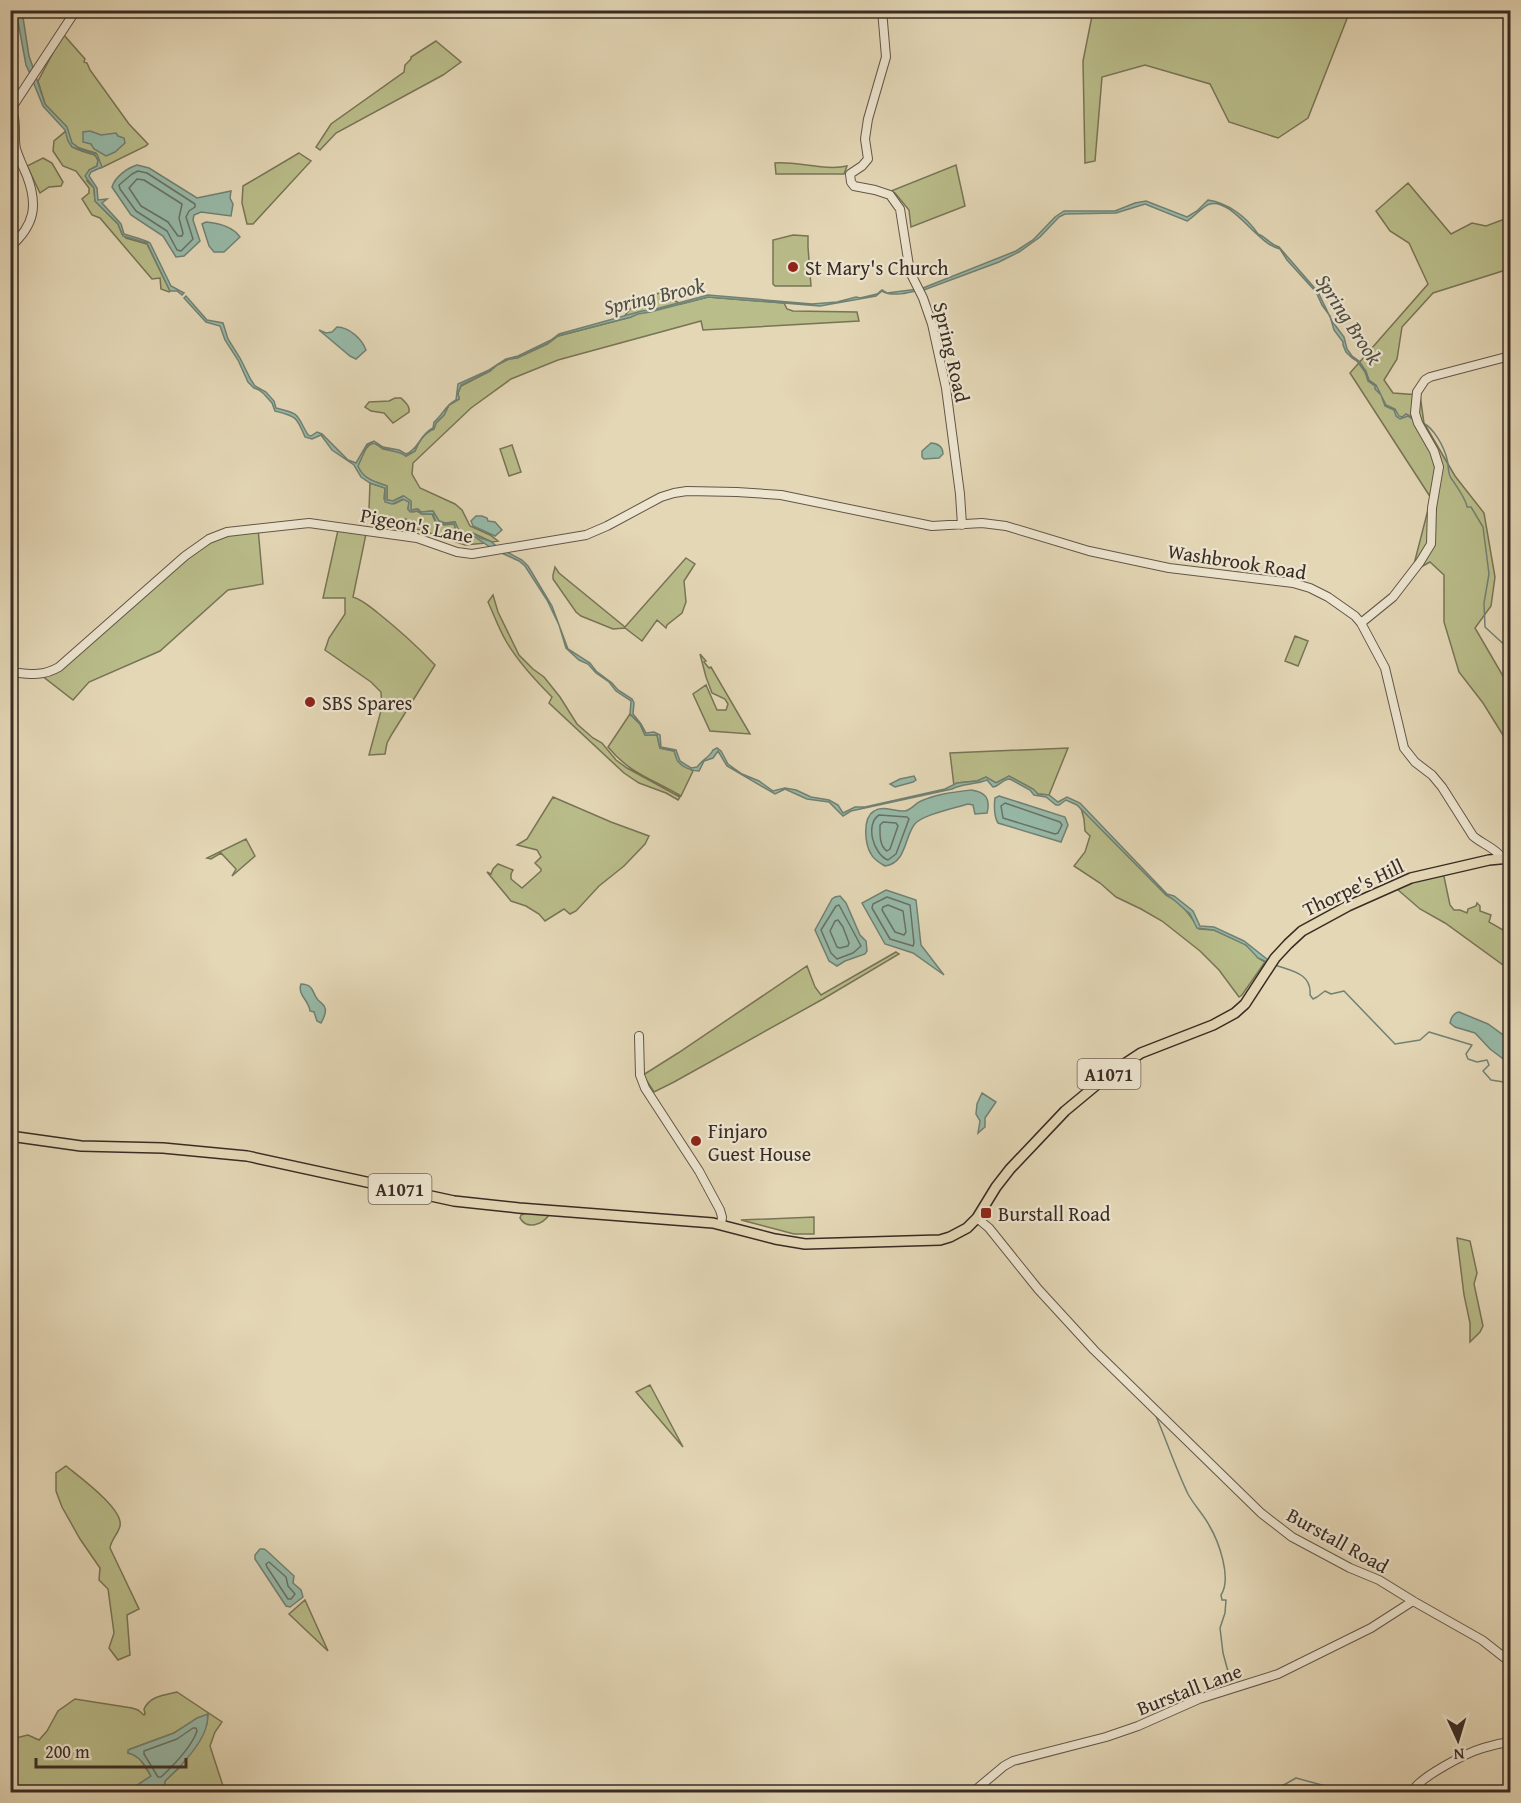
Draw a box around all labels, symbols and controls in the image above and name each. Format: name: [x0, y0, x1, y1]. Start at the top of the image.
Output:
place label: St Mary's Church: [805, 253, 948, 282]
marker: St Mary's Church: [786, 260, 800, 274]
water label: Spring Brook: [1308, 267, 1390, 371]
water label: Spring Brook: [600, 269, 708, 323]
street label: Spring Road: [926, 299, 978, 405]
street label: Pigeon's Lane: [358, 500, 476, 550]
street label: Washbrook Road: [1166, 536, 1309, 586]
place label: SBS Spares: [322, 688, 413, 717]
marker: SBS Spares: [303, 695, 317, 709]
street label: Thorpe's Hill: [1298, 851, 1409, 923]
road number: A1071: [1078, 1059, 1140, 1089]
place label: Finjaro Guest House: [708, 1116, 811, 1168]
marker: Finjaro Guest House: [689, 1134, 703, 1148]
road number: A1071: [368, 1174, 432, 1204]
place label: Burstall Road: [998, 1199, 1111, 1228]
marker: Burstall Road: [979, 1206, 993, 1220]
street label: Burstall Road: [1282, 1500, 1394, 1580]
street label: Burstall Lane: [1132, 1656, 1246, 1722]
north arrow: [1428, 1710, 1488, 1770]
scale bar: [36, 1731, 186, 1769]
text: 200 m: [45, 1738, 90, 1765]
text: N: [1453, 1743, 1465, 1767]

